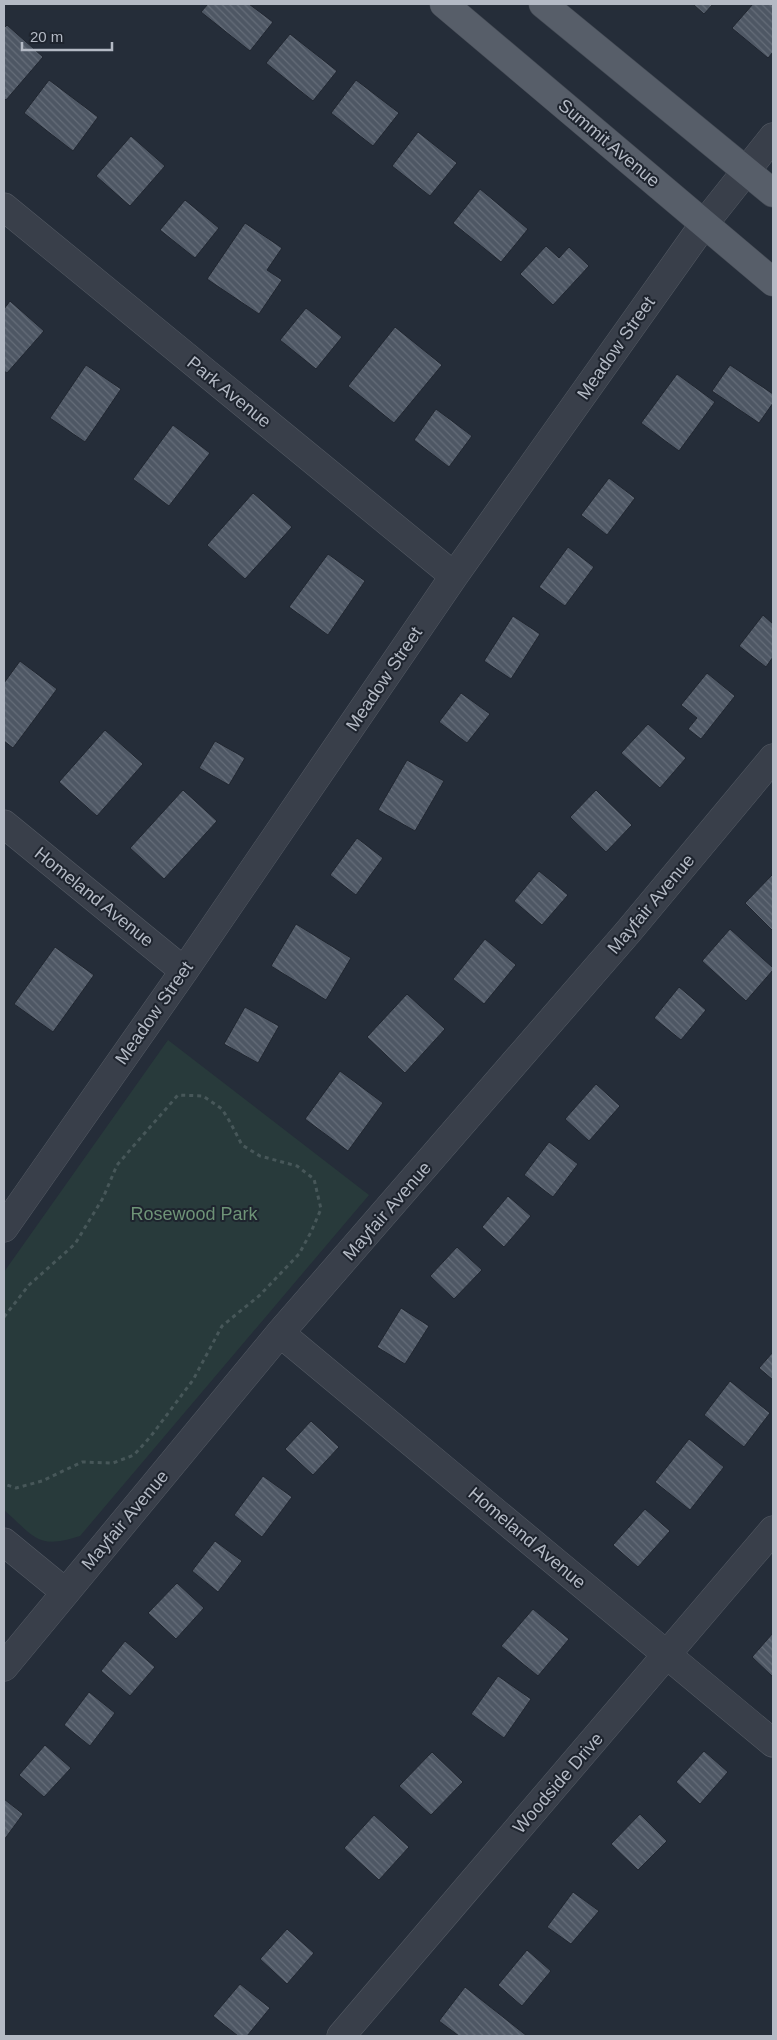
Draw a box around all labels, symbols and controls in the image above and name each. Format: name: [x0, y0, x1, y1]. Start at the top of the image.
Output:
scale bar: [22, 20, 112, 52]
text: 20 m: [30, 28, 63, 45]
street label: Summit Avenue: [554, 95, 664, 191]
street label: Meadow Street: [573, 293, 659, 403]
street label: Park Avenue: [183, 352, 275, 432]
street label: Meadow Street: [342, 623, 426, 735]
street label: Homeland Avenue: [31, 843, 157, 951]
street label: Mayfair Avenue: [604, 850, 698, 958]
street label: Meadow Street: [111, 958, 197, 1068]
street label: Mayfair Avenue: [339, 1158, 435, 1264]
park label: Rosewood Park: [130, 1204, 259, 1224]
street label: Mayfair Avenue: [78, 1466, 172, 1574]
street label: Homeland Avenue: [464, 1483, 590, 1593]
street label: Woodside Drive: [509, 1729, 607, 1837]

